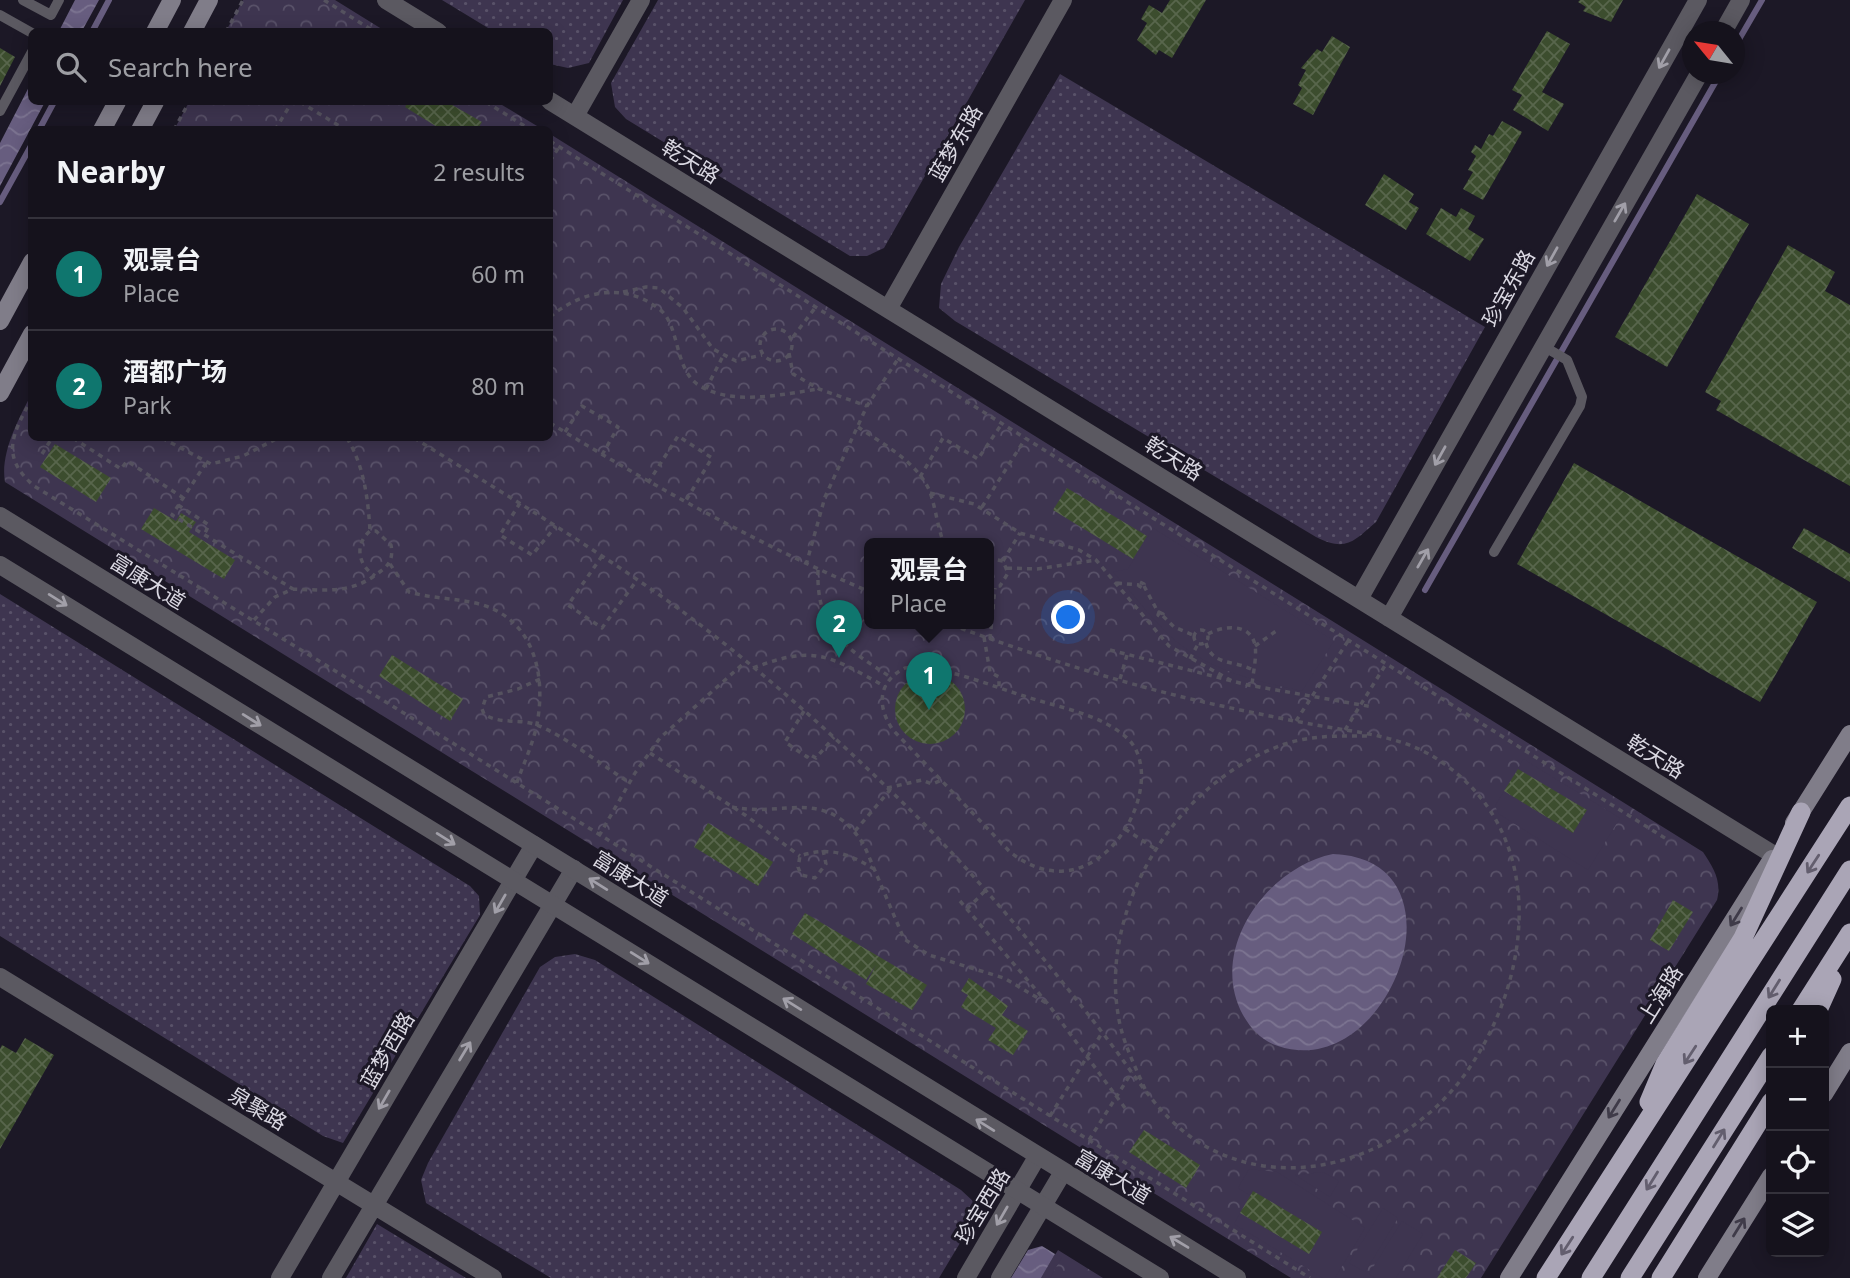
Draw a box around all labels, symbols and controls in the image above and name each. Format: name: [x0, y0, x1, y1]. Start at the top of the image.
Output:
north arrow: [1682, 21, 1745, 84]
search box: [28, 28, 553, 105]
icon: search: [52, 48, 90, 86]
text: Search here: [108, 49, 253, 85]
one-way arrow: [1657, 49, 1671, 69]
street label: 蓝梦东路: [922, 100, 988, 186]
street label: 乾天路: [657, 132, 725, 190]
text: Nearby: [56, 151, 165, 192]
text: 2 results: [433, 156, 525, 188]
one-way arrow: [1613, 202, 1627, 222]
text: 观景台: [123, 241, 201, 277]
street label: 珍宝东路: [1475, 244, 1541, 332]
one-way arrow: [1545, 247, 1559, 267]
text: 1: [72, 258, 86, 290]
text: 60 m: [471, 258, 525, 290]
text: Place: [123, 277, 180, 309]
text: 酒都广场: [123, 353, 227, 389]
text: 2: [72, 370, 86, 402]
text: 80 m: [471, 370, 525, 402]
text: Park: [123, 389, 172, 421]
street label: 乾天路: [1140, 429, 1208, 487]
one-way arrow: [1433, 445, 1447, 465]
popup: [864, 538, 994, 629]
street label: 富康大道: [105, 547, 191, 615]
one-way arrow: [1416, 549, 1430, 569]
text: 观景台: [890, 551, 968, 587]
text: Place: [890, 587, 947, 619]
one-way arrow: [48, 594, 68, 608]
pin: 2: [816, 600, 862, 658]
your location: [1051, 600, 1085, 634]
pin: 1: [906, 652, 952, 710]
one-way arrow: [241, 713, 261, 727]
street label: 乾天路: [1622, 727, 1690, 785]
one-way arrow: [435, 832, 455, 846]
street label: 富康大道: [588, 844, 674, 912]
one-way arrow: [1806, 853, 1820, 873]
one-way arrow: [589, 877, 609, 891]
one-way arrow: [492, 893, 506, 913]
one-way arrow: [1728, 906, 1742, 926]
one-way arrow: [629, 951, 649, 965]
street label: 上海路: [1631, 960, 1689, 1028]
one-way arrow: [1766, 979, 1780, 999]
one-way arrow: [782, 997, 802, 1011]
map controls: [1766, 1005, 1829, 1257]
button: +: [1766, 1005, 1829, 1068]
street label: 蓝梦西路: [354, 1007, 420, 1093]
one-way arrow: [459, 1041, 473, 1061]
one-way arrow: [1683, 1045, 1697, 1064]
button: −: [1766, 1068, 1829, 1131]
street label: 泉聚路: [224, 1080, 292, 1136]
one-way arrow: [377, 1089, 391, 1109]
one-way arrow: [1607, 1099, 1621, 1119]
one-way arrow: [975, 1117, 995, 1131]
one-way arrow: [1713, 1128, 1727, 1148]
button: locate: [1766, 1131, 1829, 1194]
street label: 富康大道: [1070, 1142, 1156, 1210]
street label: 珍宝西路: [948, 1163, 1016, 1249]
one-way arrow: [1644, 1171, 1658, 1191]
button: layers: [1766, 1194, 1829, 1257]
one-way arrow: [995, 1205, 1009, 1225]
one-way arrow: [1732, 1218, 1746, 1238]
one-way arrow: [1170, 1235, 1190, 1249]
one-way arrow: [1559, 1236, 1573, 1256]

